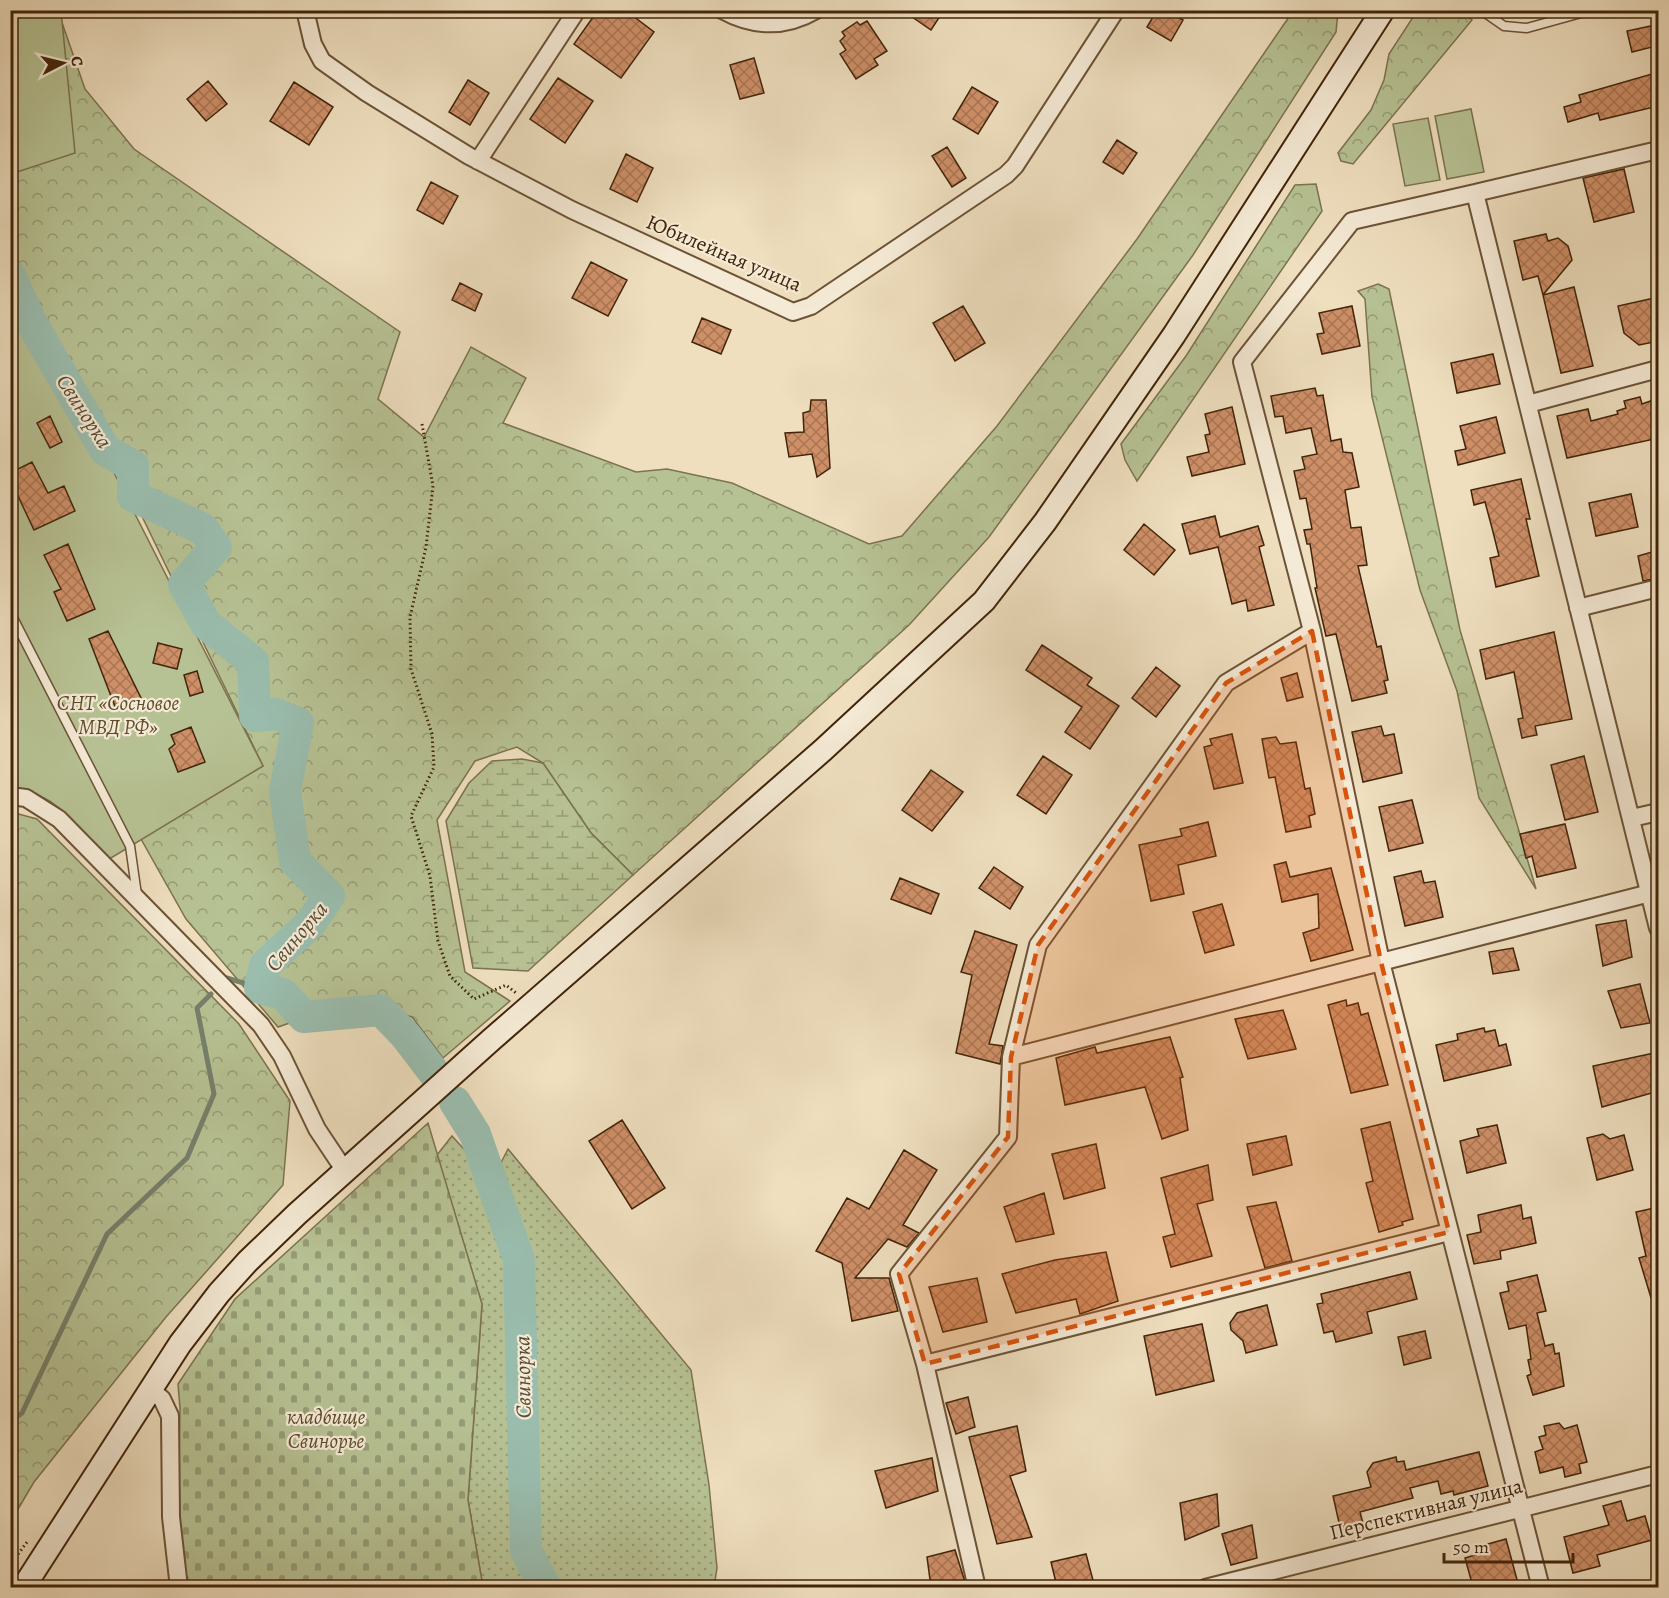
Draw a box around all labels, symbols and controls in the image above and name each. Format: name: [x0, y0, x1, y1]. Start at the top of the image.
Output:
north arrow: [33, 33, 93, 93]
text: С: [65, 55, 88, 68]
street label: Юбилейная улица: [642, 208, 806, 299]
water label: Свинорка: [49, 369, 119, 454]
park label: СНТ «Сосновое МВД РФ»: [57, 689, 180, 741]
water label: Свинорка: [259, 895, 335, 978]
water label: Свинорка: [507, 1335, 539, 1419]
park label: кладбище Свинорье: [287, 1403, 366, 1455]
street label: Перспективная улица: [1327, 1471, 1526, 1547]
scale bar: [1444, 1526, 1573, 1564]
text: 50 m: [1453, 1535, 1489, 1559]

